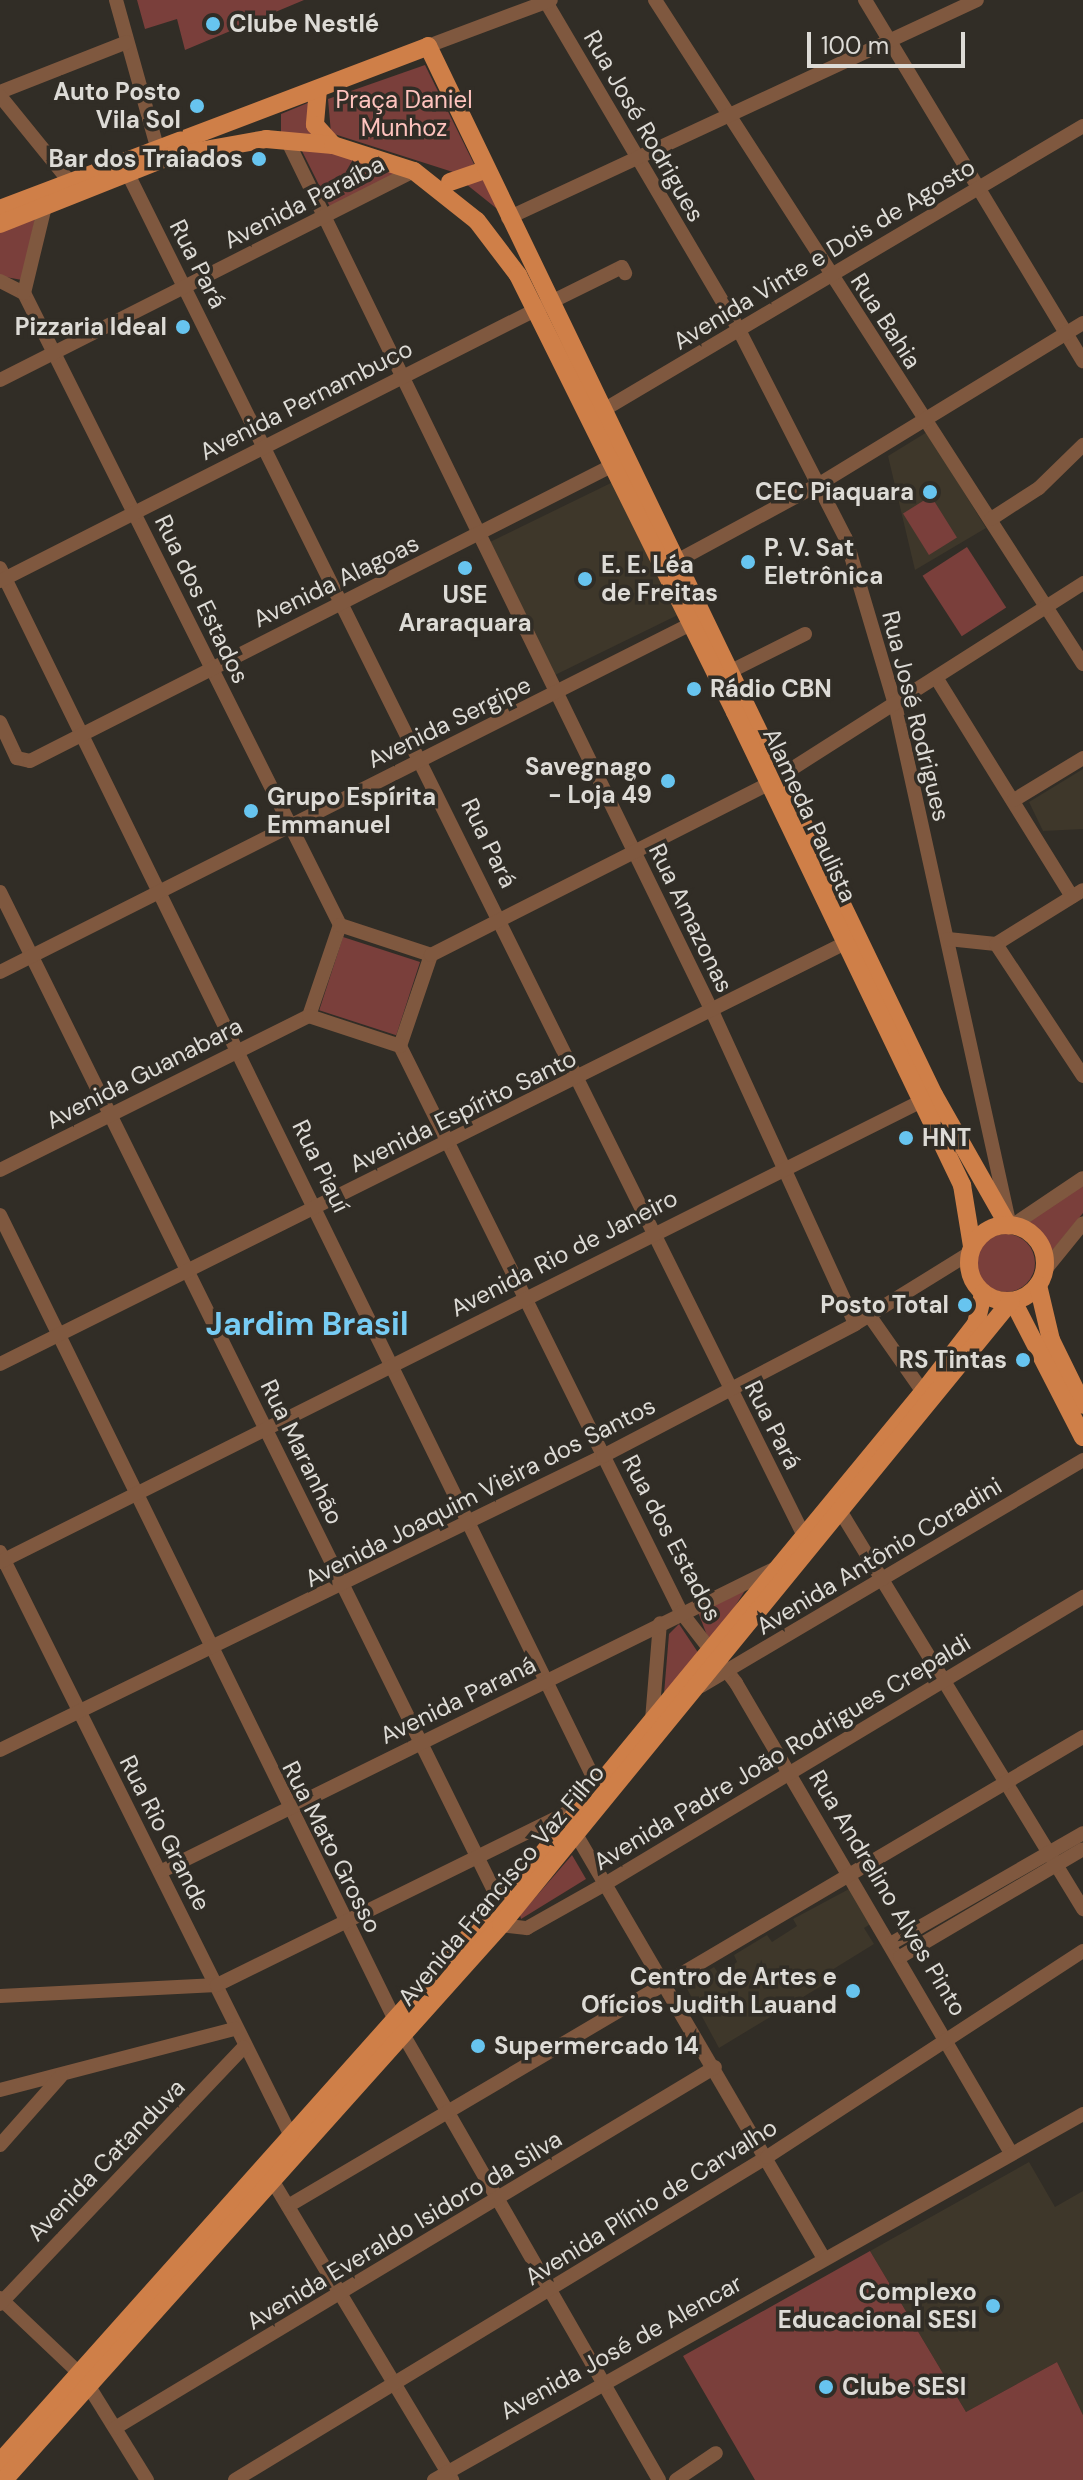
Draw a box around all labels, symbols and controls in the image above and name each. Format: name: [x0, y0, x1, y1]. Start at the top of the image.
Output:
place label: Clube Nestlé: [229, 10, 379, 38]
marker: Clube Nestlé: [204, 15, 222, 33]
scale bar: [811, 16, 969, 66]
street label: Rua José Rodrigues: [578, 25, 710, 227]
text: 100 m: [821, 30, 889, 61]
place label: Auto Posto Vila Sol: [53, 78, 181, 134]
park label: Praça Daniel Munhoz: [335, 86, 473, 142]
marker: Auto Posto Vila Sol: [188, 97, 206, 115]
place label: Bar dos Traiados: [49, 145, 243, 173]
street label: Avenida Paraíba: [219, 149, 389, 255]
marker: Bar dos Traiados: [250, 150, 268, 168]
street label: Avenida Vinte e Dois de Agosto: [668, 152, 980, 356]
street label: Rua Pará: [163, 215, 233, 313]
street label: Rua Bahia: [845, 268, 927, 374]
place label: Pizzaria Ideal: [15, 313, 167, 341]
marker: Pizzaria Ideal: [174, 318, 192, 336]
street label: Avenida Pernambuco: [195, 334, 417, 466]
place label: CEC Piaquara: [755, 478, 914, 506]
marker: CEC Piaquara: [921, 483, 939, 501]
street label: Rua dos Estados: [149, 510, 255, 688]
street label: Avenida Alagoas: [248, 528, 424, 634]
place label: P. V. Sat Eletrônica: [764, 534, 883, 590]
place label: E. E. Léa de Freitas: [601, 551, 718, 607]
marker: P. V. Sat Eletrônica: [739, 553, 757, 571]
marker: USE Araraquara: [456, 559, 474, 577]
marker: E. E. Léa de Freitas: [576, 570, 594, 588]
place label: USE Araraquara: [398, 581, 532, 637]
street label: Rua José Rodrigues: [876, 608, 956, 824]
street label: Avenida Sergipe: [363, 670, 535, 774]
place label: Rádio CBN: [710, 675, 832, 703]
marker: Rádio CBN: [685, 680, 703, 698]
street label: Alameda Paulista: [757, 723, 863, 907]
place label: Savegnago - Loja 49: [525, 753, 652, 809]
marker: Savegnago - Loja 49: [659, 772, 677, 790]
place label: Grupo Espírita Emmanuel: [267, 783, 436, 839]
street label: Rua Pará: [455, 794, 523, 892]
marker: Grupo Espírita Emmanuel: [242, 802, 260, 820]
street label: Rua Amazonas: [643, 839, 739, 997]
street label: Avenida Guanabara: [41, 1011, 247, 1135]
street label: Avenida Espírito Santo: [345, 1044, 581, 1178]
street label: Rua Piauí: [286, 1115, 356, 1217]
place label: HNT: [922, 1124, 971, 1152]
marker: HNT: [897, 1129, 915, 1147]
street label: Avenida Rio de Janeiro: [446, 1183, 682, 1323]
place label: Posto Total: [820, 1291, 949, 1319]
marker: Posto Total: [956, 1296, 974, 1314]
district label: Jardim Brasil: [206, 1305, 408, 1343]
place label: RS Tintas: [899, 1346, 1007, 1374]
marker: RS Tintas: [1014, 1351, 1032, 1369]
street label: Rua Maranhão: [255, 1375, 349, 1529]
street label: Rua Pará: [738, 1376, 808, 1474]
street label: Avenida Joaquim Vieira dos Santos: [300, 1391, 660, 1593]
street label: Rua dos Estados: [616, 1450, 728, 1626]
street label: Avenida Antônio Coradini: [751, 1471, 1007, 1641]
street label: Avenida Padre João Rodrigues Crepaldi: [588, 1628, 976, 1876]
street label: Avenida Paraná: [375, 1650, 541, 1750]
street label: Rua Rio Grande: [113, 1750, 217, 1916]
street label: Rua Mato Grosso: [276, 1756, 388, 1938]
street label: Avenida Francisco Vaz Filho: [392, 1759, 610, 2011]
street label: Rua Andrelino Alves Pinto: [803, 1765, 973, 2021]
place label: Centro de Artes e Ofícios Judith Lauand: [581, 1963, 837, 2019]
marker: Centro de Artes e Ofícios Judith Lauand: [844, 1982, 862, 2000]
place label: Supermercado 14: [494, 2032, 699, 2060]
marker: Supermercado 14: [469, 2037, 487, 2055]
street label: Avenida Catanduva: [21, 2073, 191, 2247]
street label: Avenida Plínio de Carvalho: [520, 2112, 782, 2292]
street label: Avenida Everaldo Isidoro da Silva: [241, 2124, 567, 2336]
street label: Avenida José de Alencar: [495, 2268, 747, 2426]
place label: Complexo Educacional SESI: [778, 2278, 977, 2334]
marker: Complexo Educacional SESI: [984, 2297, 1002, 2315]
place label: Clube SESI: [842, 2373, 966, 2401]
marker: Clube SESI: [817, 2378, 835, 2396]

